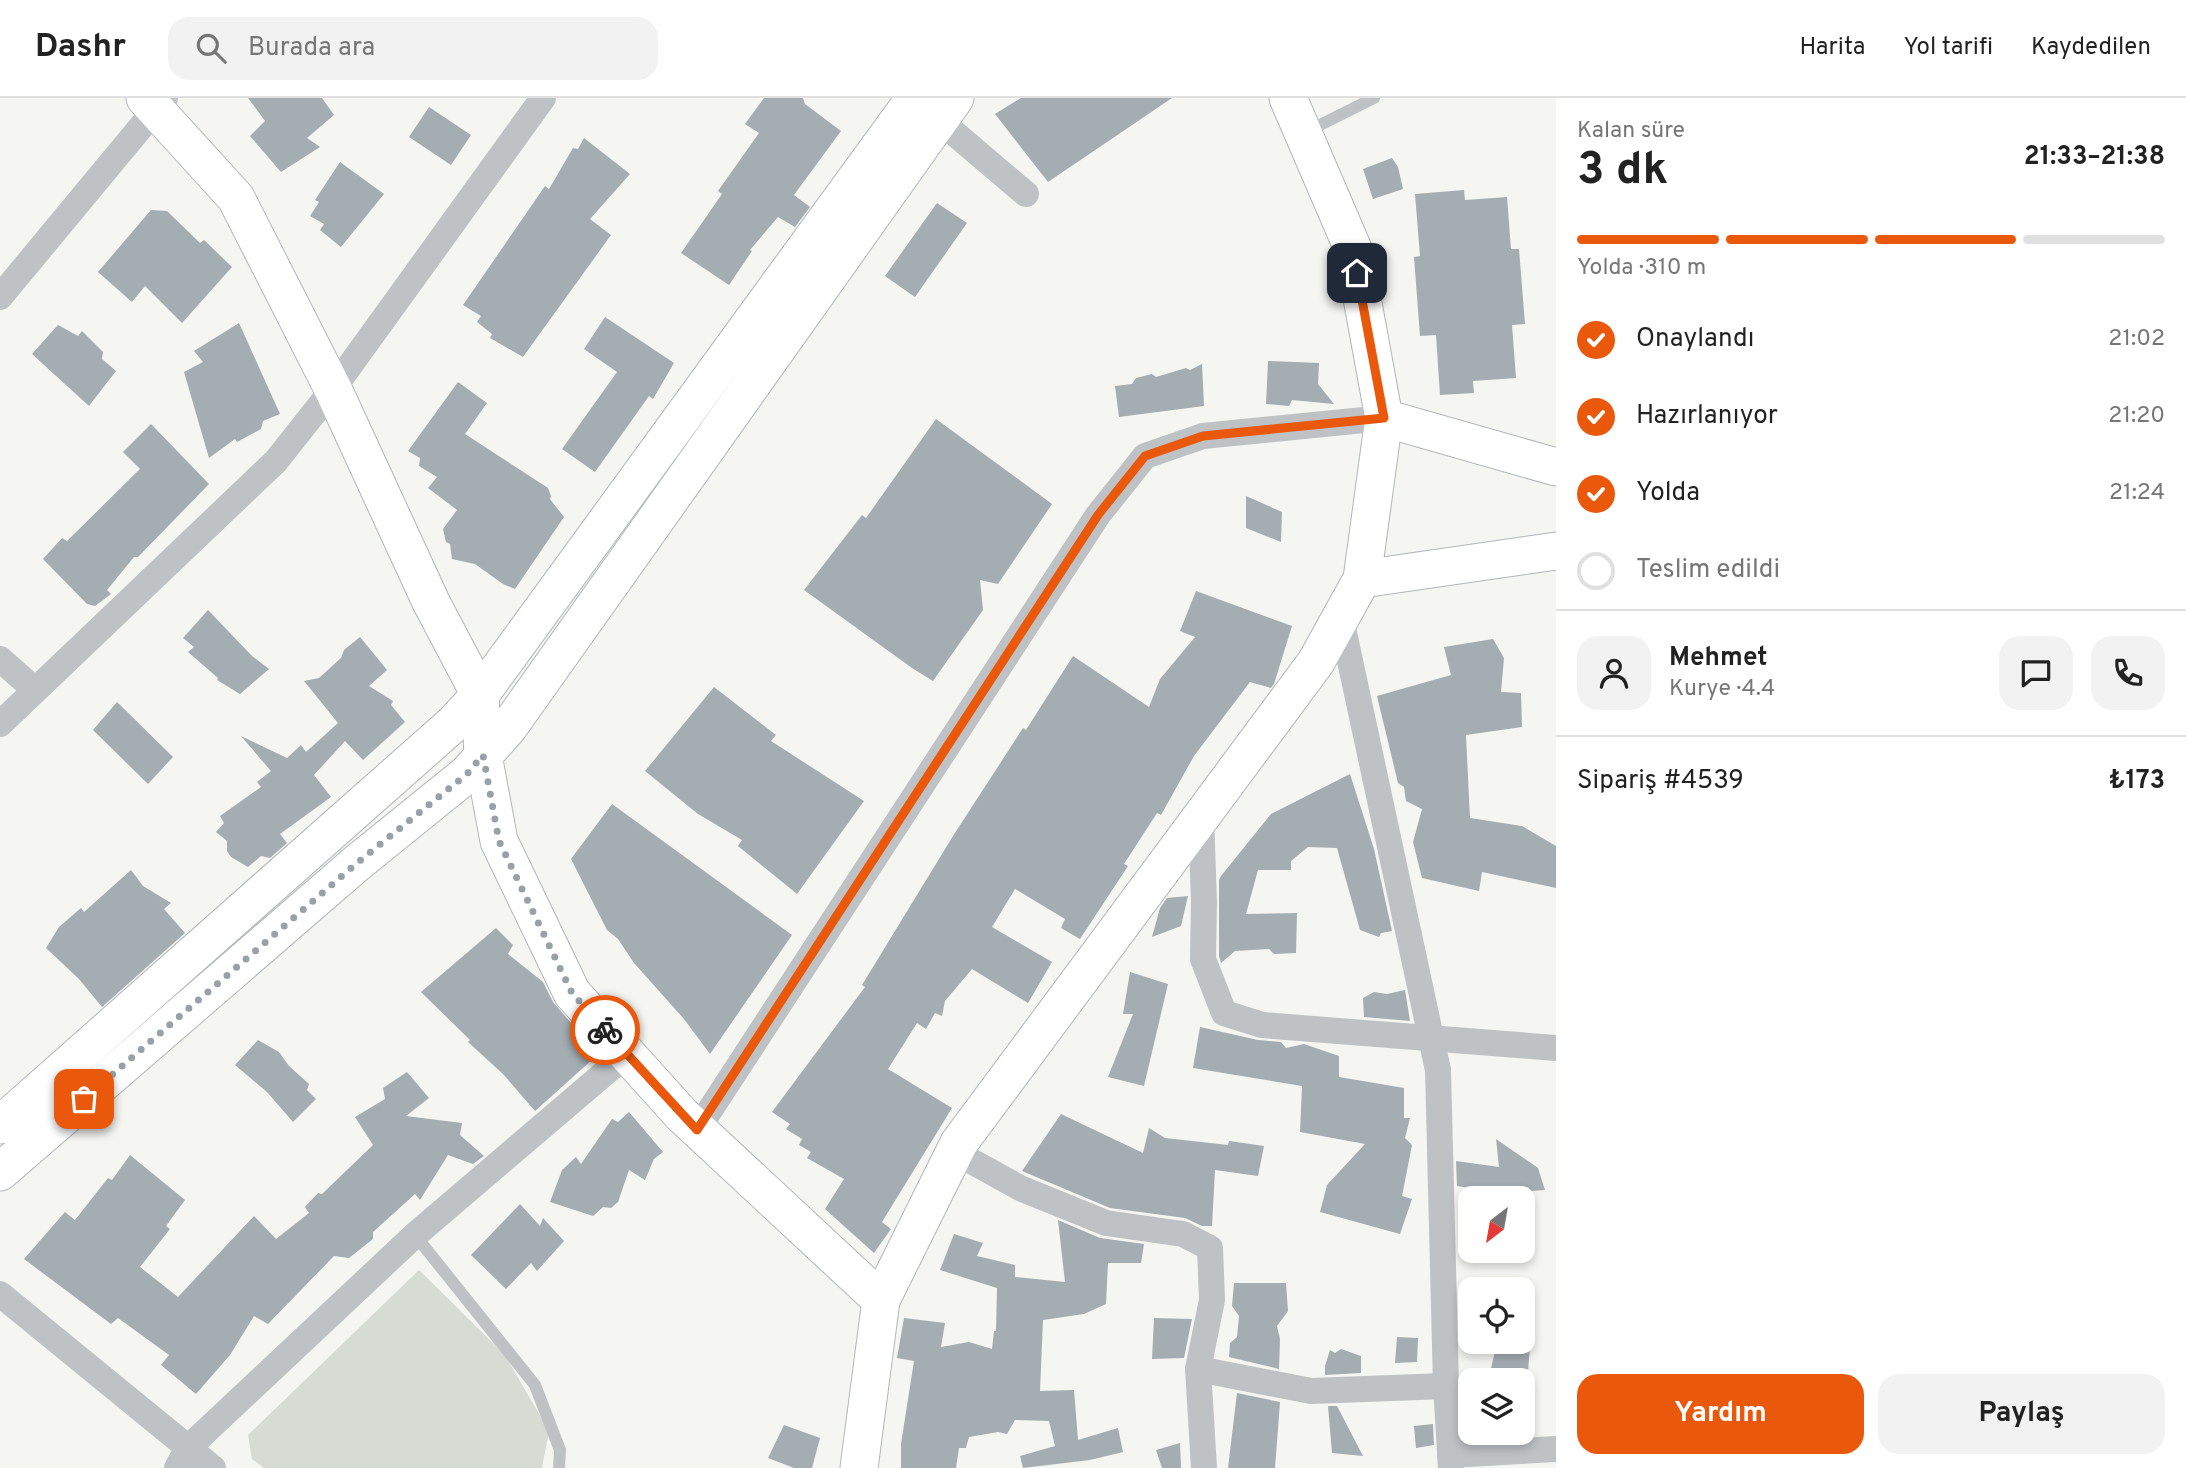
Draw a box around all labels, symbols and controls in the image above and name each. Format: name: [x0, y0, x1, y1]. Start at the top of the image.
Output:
search box: [168, 17, 658, 80]
text: Dashr: [35, 27, 126, 69]
icon: search: [192, 29, 230, 67]
text: Burada ara: [248, 32, 375, 65]
text: Harita: [1800, 33, 1865, 63]
text: Yol tarifi: [1903, 33, 1993, 63]
text: Kaydedilen: [2031, 33, 2151, 63]
text: Kalan süre: [1577, 117, 1685, 146]
text: 21:33–21:38: [2024, 141, 2165, 174]
text: 3 dk: [1577, 142, 1668, 201]
pin: [1327, 243, 1387, 303]
icon: home: [1338, 254, 1376, 292]
text: Yolda · 310 m: [1577, 254, 1706, 283]
icon: check: [1577, 321, 1615, 359]
text: Onaylandı: [1636, 323, 1754, 356]
text: 21:02: [2108, 325, 2165, 354]
icon: check: [1577, 398, 1615, 436]
text: Hazırlanıyor: [1636, 400, 1778, 433]
text: 21:20: [2108, 402, 2165, 431]
icon: check: [1577, 475, 1615, 513]
text: Yolda: [1636, 477, 1700, 510]
text: 21:24: [2109, 479, 2165, 508]
text: Teslim edildi: [1636, 554, 1780, 587]
button: person: [1577, 636, 1651, 710]
button: chat: [1999, 636, 2073, 710]
button: phone: [2091, 636, 2165, 710]
text: Mehmet: [1669, 642, 1768, 675]
text: Kurye · 4.4: [1669, 675, 1775, 704]
text: Sipariş #4539: [1577, 765, 1744, 798]
text: ₺173: [2108, 765, 2165, 798]
courier: [570, 995, 640, 1065]
icon: bike: [586, 1011, 624, 1049]
pin: [54, 1069, 114, 1129]
icon: bag: [65, 1080, 103, 1118]
north arrow: [1458, 1186, 1535, 1264]
map controls: [1458, 1186, 1535, 1445]
button: locate: [1458, 1277, 1535, 1354]
button: layers: [1458, 1368, 1535, 1445]
button: Yardım: [1577, 1374, 1864, 1454]
button: Paylaş: [1878, 1374, 2165, 1454]

